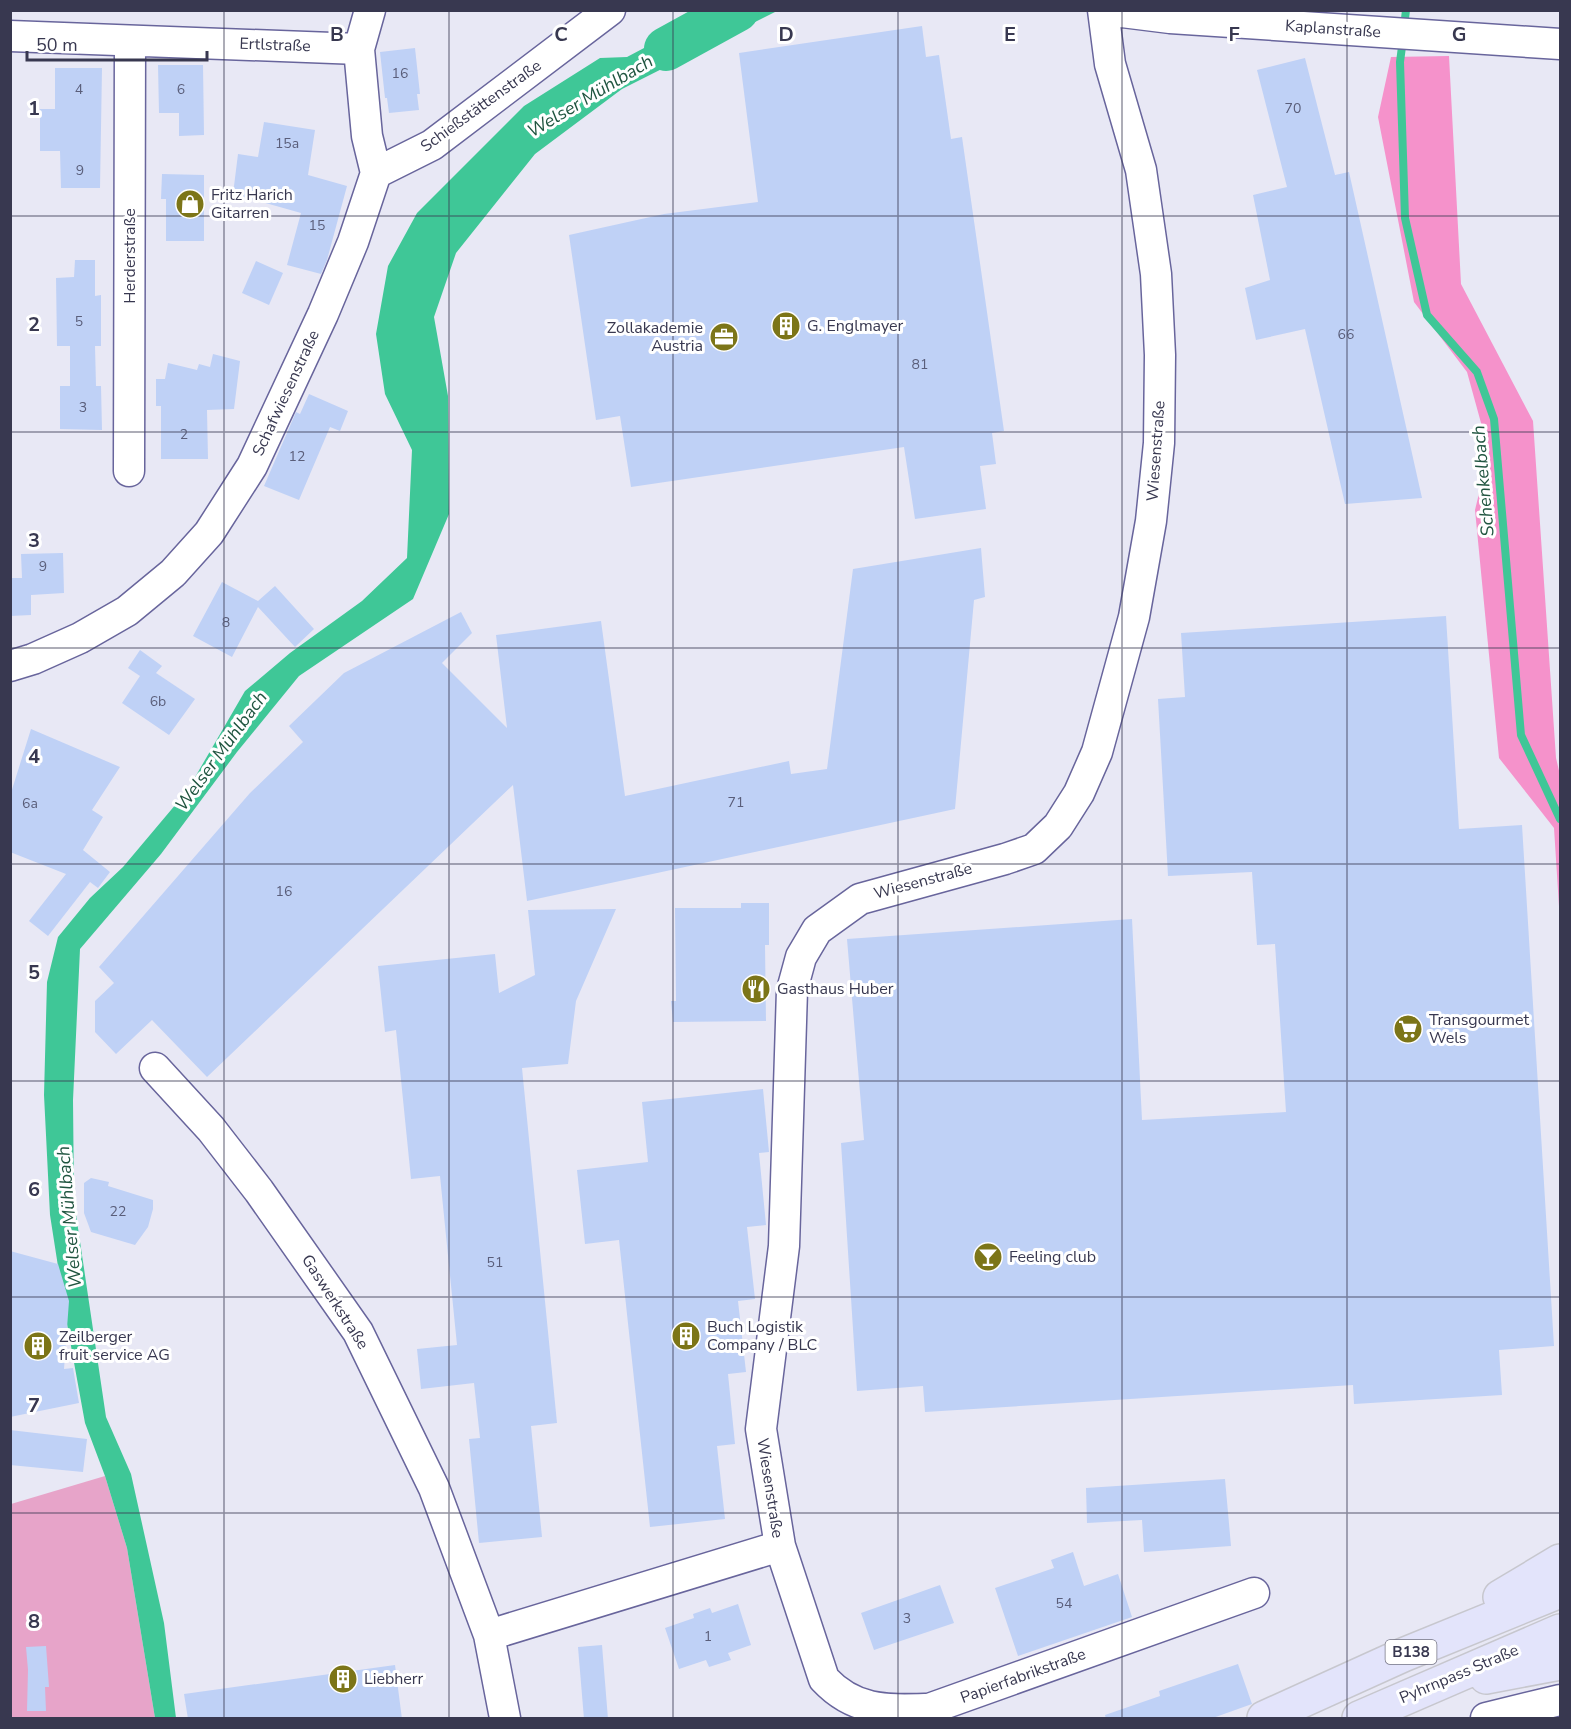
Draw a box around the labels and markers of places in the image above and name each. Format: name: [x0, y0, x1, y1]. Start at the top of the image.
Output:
place label: Fritz Harich Gitarren: [211, 184, 293, 224]
shop icon: Fritz Harich Gitarren: [174, 188, 206, 220]
building icon: G. Englmayer: [770, 310, 802, 342]
place label: G. Englmayer: [807, 315, 904, 337]
place label: Zollakademie Austria: [607, 317, 703, 357]
office icon: Zollakademie Austria: [708, 321, 740, 353]
restaurant icon: Gasthaus Huber: [740, 973, 772, 1005]
place label: Gasthaus Huber: [777, 978, 894, 1000]
place label: Transgourmet Wels: [1429, 1009, 1529, 1049]
supermarket icon: Transgourmet Wels: [1392, 1013, 1424, 1045]
bar icon: Feeling club: [972, 1241, 1004, 1273]
place label: Feeling club: [1009, 1246, 1096, 1268]
place label: Buch Logistik Company / BLC: [707, 1316, 818, 1356]
building icon: Buch Logistik Company / BLC: [670, 1320, 702, 1352]
place label: Zeilberger fruit service AG: [59, 1326, 170, 1366]
building icon: Zeilberger fruit service AG: [22, 1330, 54, 1362]
building icon: Liebherr: [327, 1663, 359, 1695]
place label: Liebherr: [364, 1668, 424, 1690]

